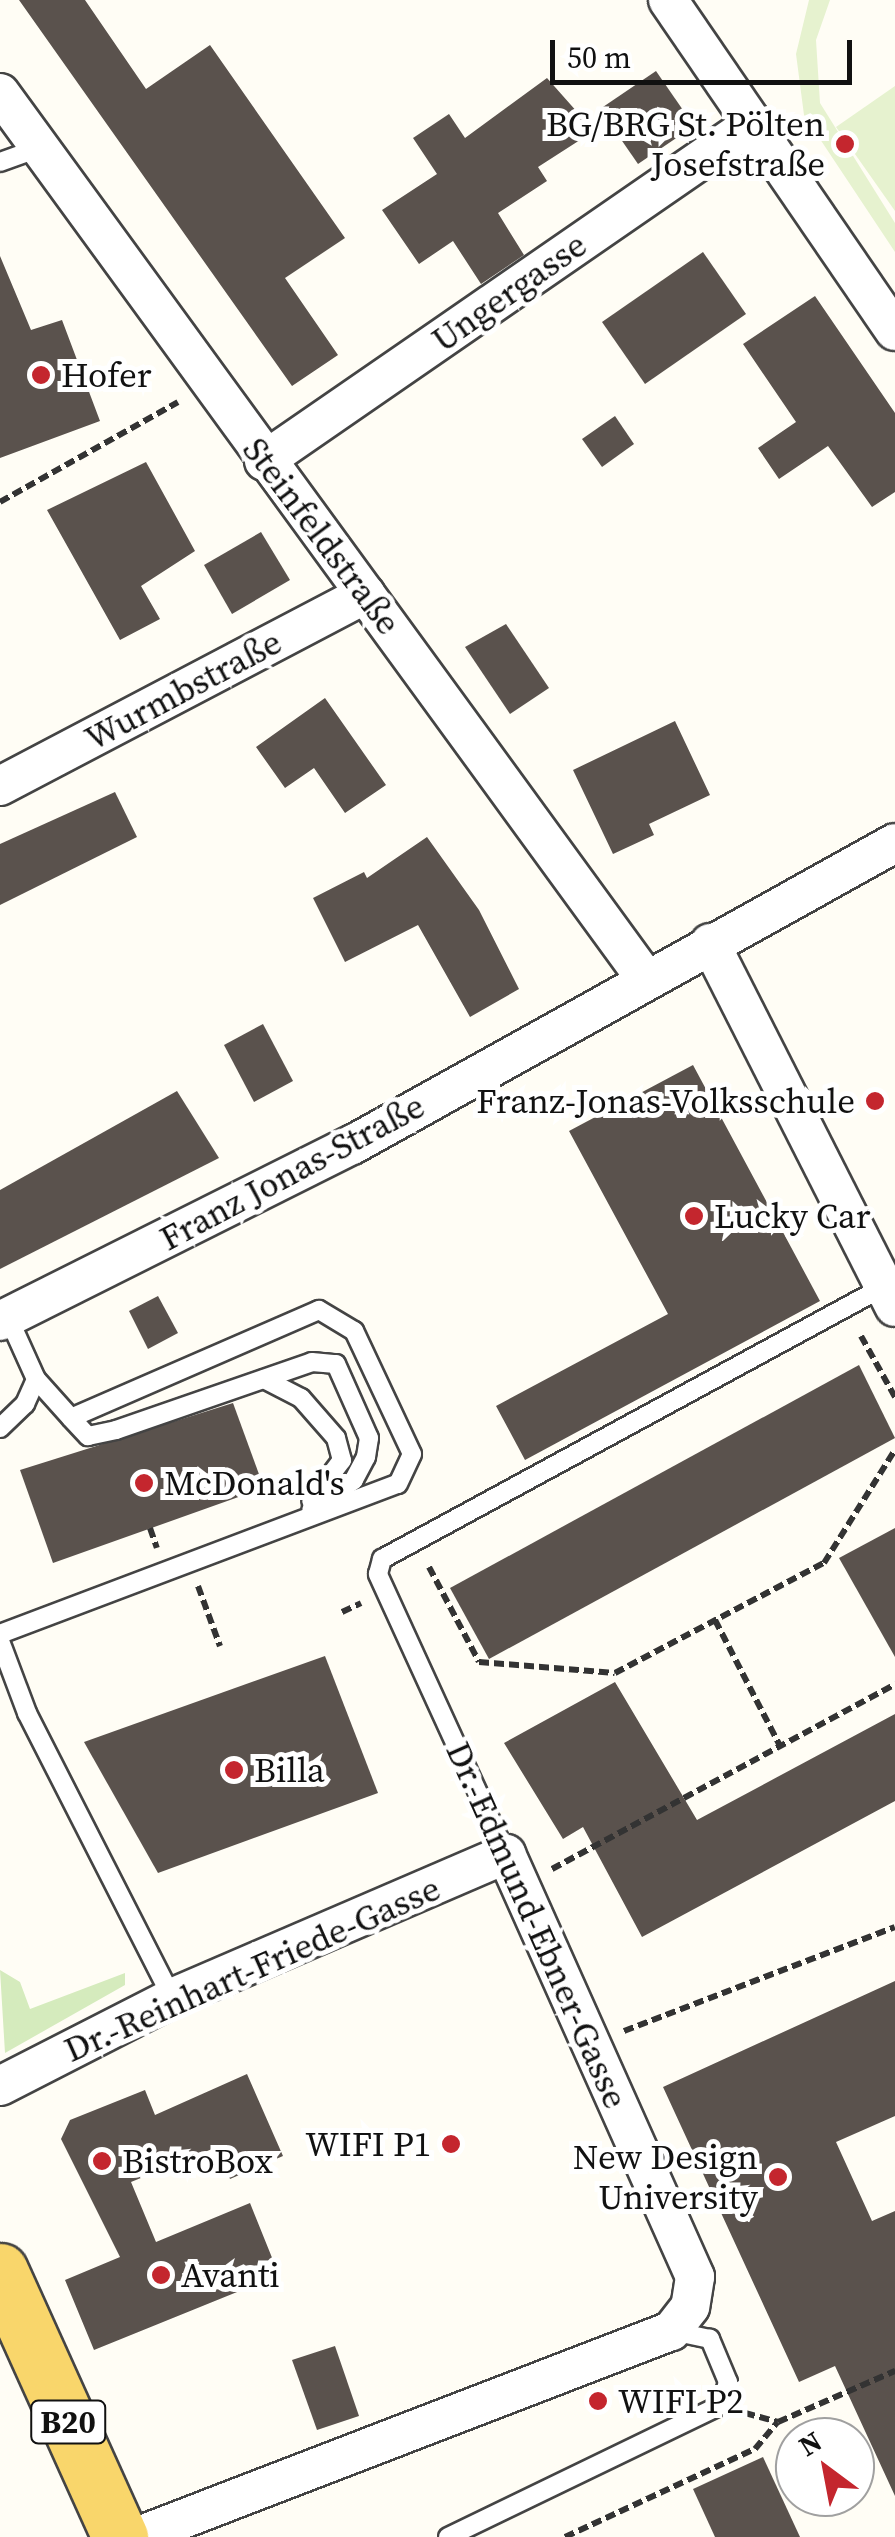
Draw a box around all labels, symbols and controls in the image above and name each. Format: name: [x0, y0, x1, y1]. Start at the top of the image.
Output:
scale bar: [555, 20, 858, 82]
text: 50 m: [567, 37, 631, 78]
place label: BG/BRG St. Pölten Josefstraße: [546, 103, 825, 185]
marker: BG/BRG St. Pölten Josefstraße: [834, 133, 856, 155]
street label: Ungergasse: [424, 223, 594, 361]
place label: Hofer: [61, 354, 152, 396]
marker: Hofer: [30, 364, 52, 386]
street label: Steinfeldstraße: [234, 429, 410, 643]
street label: Wurmbstraße: [78, 621, 288, 759]
place label: Franz-Jonas-Volksschule: [476, 1080, 855, 1122]
street label: Franz Jonas-Straße: [153, 1085, 431, 1259]
marker: Franz-Jonas-Volksschule: [864, 1090, 886, 1112]
place label: Lucky Car: [714, 1195, 871, 1237]
marker: Lucky Car: [683, 1205, 705, 1227]
place label: McDonald's: [164, 1462, 345, 1504]
marker: McDonald's: [133, 1472, 155, 1494]
street label: Dr.-Edmund-Ebner-Gasse: [437, 1735, 637, 2115]
place label: Billa: [254, 1749, 325, 1791]
marker: Billa: [223, 1759, 245, 1781]
street label: Dr.-Reinhart-Friede-Gasse: [58, 1867, 446, 2071]
place label: WIFI P1: [305, 2123, 431, 2165]
marker: WIFI P1: [440, 2133, 462, 2155]
place label: New Design University: [573, 2136, 758, 2218]
place label: BistroBox: [122, 2140, 273, 2182]
marker: BistroBox: [91, 2150, 113, 2172]
marker: New Design University: [767, 2166, 789, 2188]
place label: Avanti: [181, 2254, 280, 2296]
marker: Avanti: [150, 2264, 172, 2286]
place label: WIFI P2: [618, 2380, 744, 2422]
marker: WIFI P2: [587, 2390, 609, 2412]
road number: B20: [28, 2395, 108, 2449]
north arrow: [775, 2417, 875, 2517]
text: N: [791, 2422, 829, 2465]

